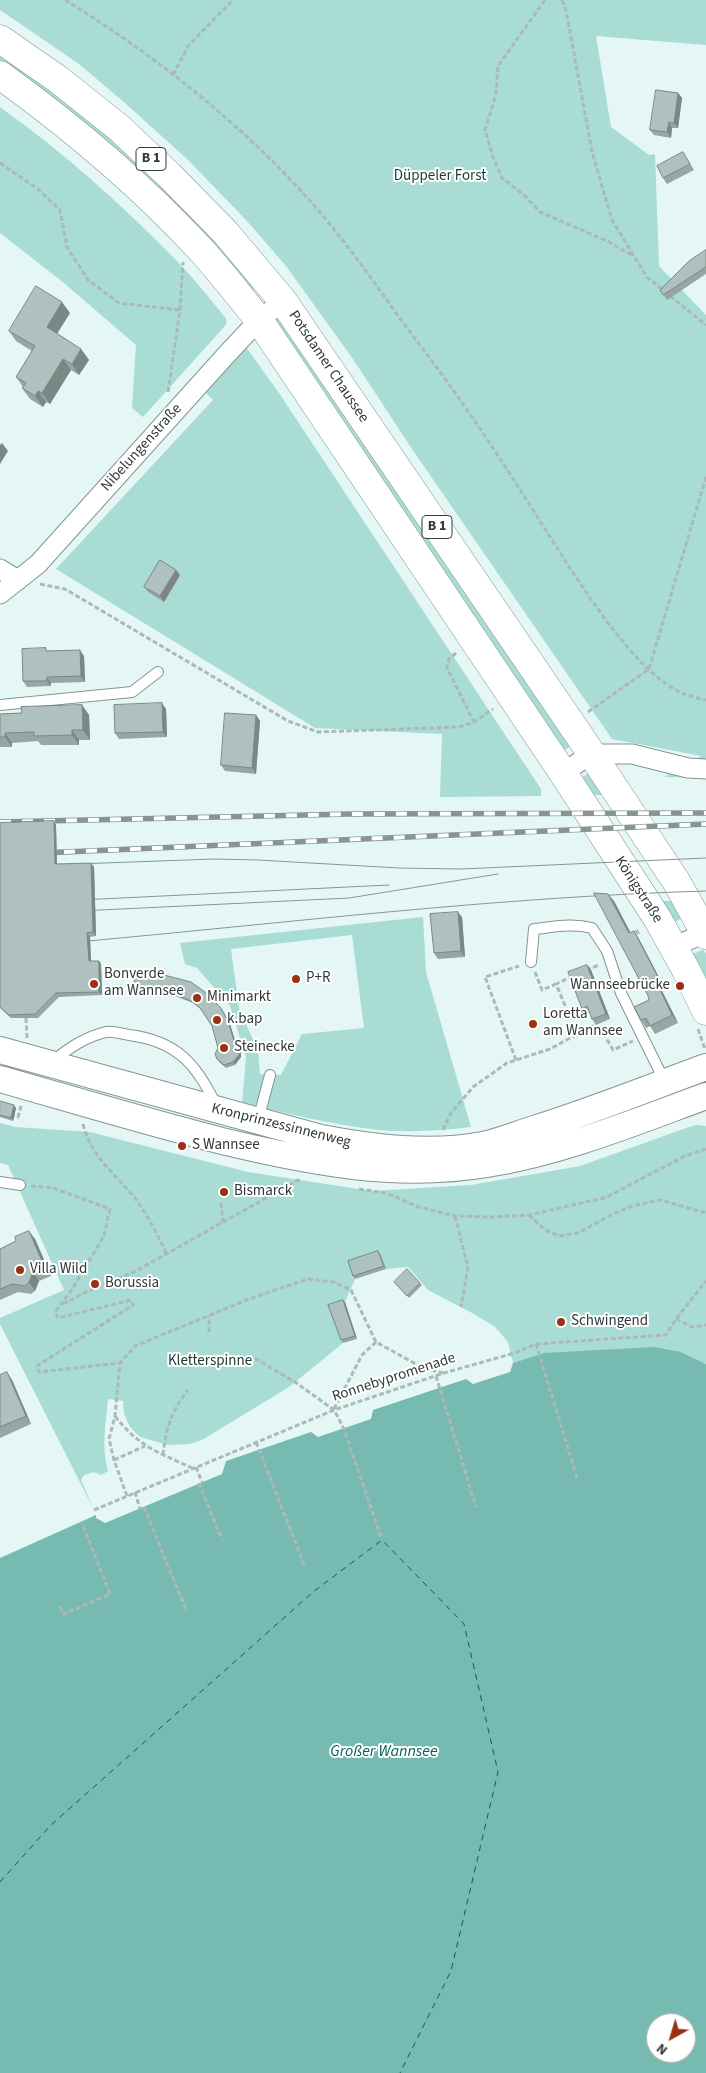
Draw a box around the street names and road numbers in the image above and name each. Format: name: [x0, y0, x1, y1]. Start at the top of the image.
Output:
road number: B 1: [136, 148, 166, 170]
street label: Potsdamer Chaussee: [284, 308, 372, 426]
street label: Nibelungenstraße: [98, 400, 186, 496]
road number: B 1: [422, 516, 452, 538]
street label: Königstraße: [610, 853, 666, 927]
street label: Kronprinzessinnenweg: [209, 1100, 353, 1152]
street label: Ronnebypromenade: [330, 1350, 458, 1406]

